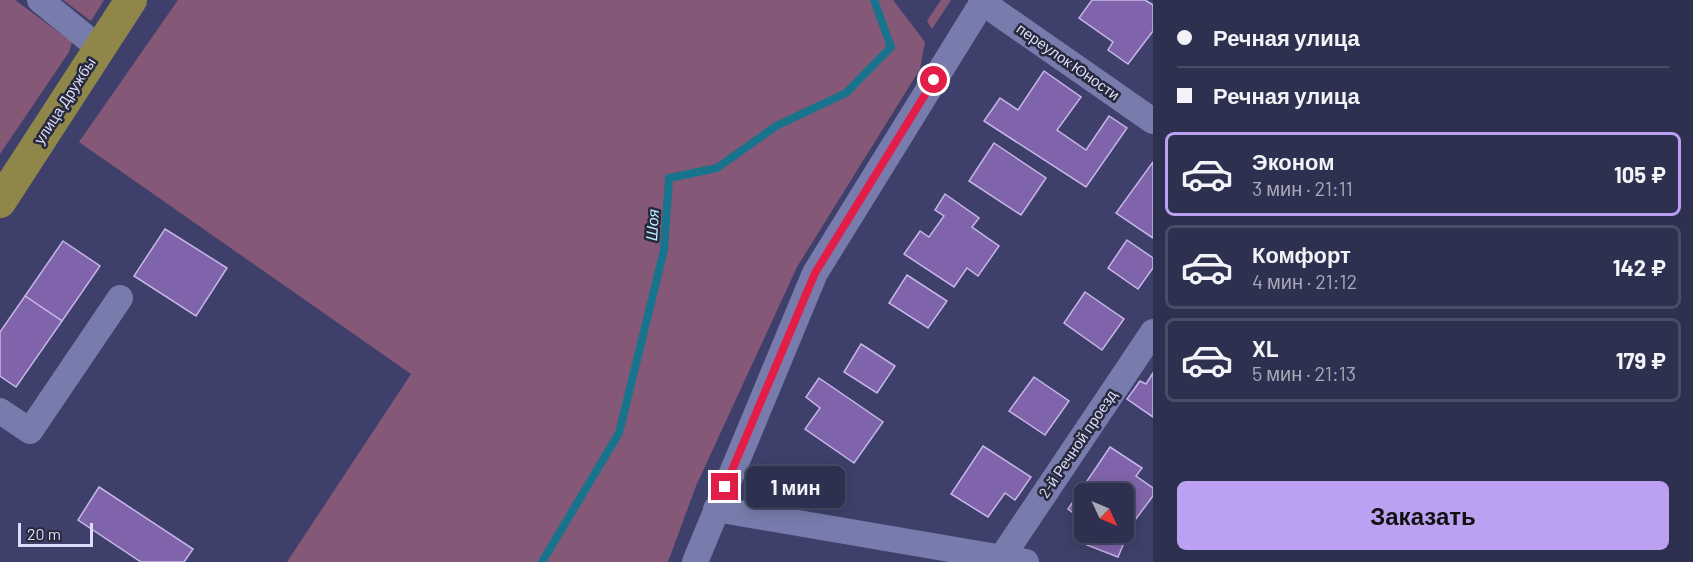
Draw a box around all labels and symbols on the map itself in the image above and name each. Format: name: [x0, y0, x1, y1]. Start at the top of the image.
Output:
street label: переулок Юности: [1014, 19, 1124, 103]
street label: улица Дружбы: [29, 54, 99, 147]
route start: [920, 66, 947, 93]
water label: Шоя: [641, 208, 662, 242]
street label: 2-й Речной проезд: [1034, 386, 1120, 501]
callout: 1 мин: [746, 466, 845, 508]
route end: [711, 473, 738, 500]
north arrow: [1074, 483, 1134, 543]
scale bar: [18, 520, 93, 548]

